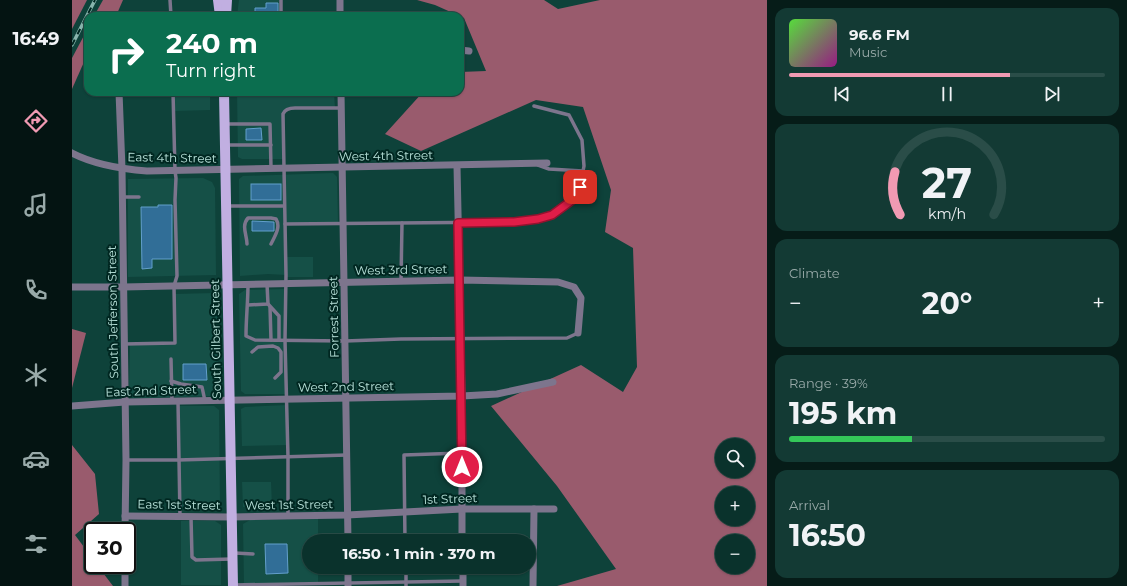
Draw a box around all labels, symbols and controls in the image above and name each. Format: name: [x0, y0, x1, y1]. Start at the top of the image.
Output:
text: 96.6 FM: [849, 25, 910, 44]
text: 240 m: [166, 26, 258, 60]
text: 16:49: [12, 28, 60, 50]
icon: right: [100, 28, 152, 80]
text: Music: [849, 44, 887, 60]
text: Turn right: [166, 60, 256, 82]
icon: previous: [831, 83, 853, 105]
icon: pause: [936, 83, 958, 105]
icon: next: [1041, 83, 1063, 105]
icon: directions: [22, 107, 50, 135]
street label: West 4th Street: [339, 147, 433, 164]
street label: East 4th Street: [127, 149, 217, 166]
text: 27: [922, 158, 972, 208]
pin: [563, 170, 597, 204]
icon: arrive: [569, 176, 591, 198]
icon: music: [22, 191, 50, 219]
text: km/h: [928, 205, 966, 223]
street label: South Jefferson Street: [104, 245, 121, 379]
street label: West 3rd Street: [354, 261, 448, 278]
text: Climate: [789, 265, 840, 281]
icon: phone: [22, 276, 50, 304]
street label: Forrest Street: [325, 276, 342, 358]
street label: South Gilbert Street: [207, 279, 224, 399]
text: 20°: [922, 285, 972, 322]
text: −: [789, 290, 802, 317]
text: +: [1092, 290, 1105, 317]
icon: climate: [22, 361, 50, 389]
text: Range · 39%: [789, 375, 868, 391]
street label: West 2nd Street: [298, 378, 394, 395]
street label: East 2nd Street: [105, 381, 197, 400]
text: 195 km: [789, 395, 897, 432]
map controls: [715, 438, 755, 574]
button: search: [715, 438, 755, 478]
icon: car: [22, 445, 50, 473]
position arrow: [441, 446, 483, 488]
button: +: [715, 486, 755, 526]
street label: 1st Street: [422, 490, 478, 507]
street label: East 1st Street: [137, 496, 221, 513]
street label: West 1st Street: [245, 496, 333, 513]
text: Arrival: [789, 497, 830, 513]
text: 16:50: [789, 517, 866, 554]
speed limit sign: 30: [84, 522, 136, 574]
icon: filters: [22, 530, 50, 558]
button: −: [715, 534, 755, 574]
text: 16:50 · 1 min · 370 m: [342, 544, 496, 563]

